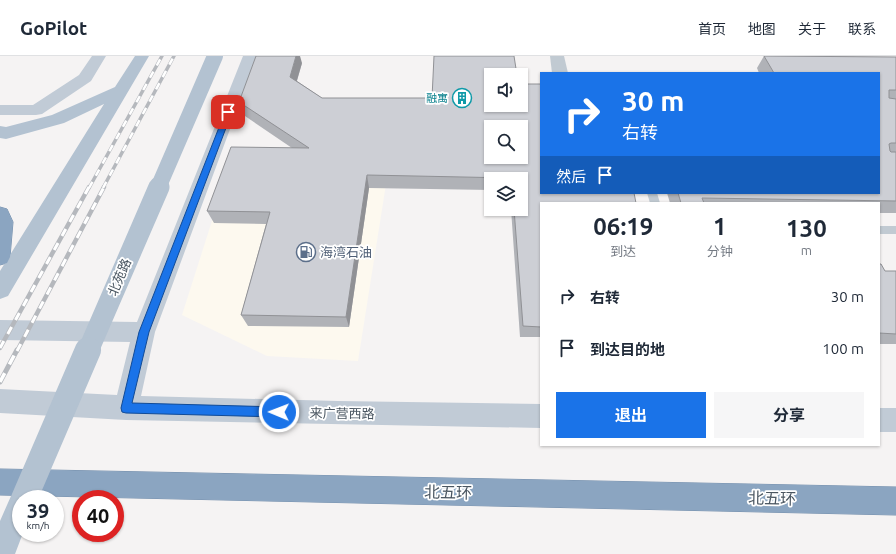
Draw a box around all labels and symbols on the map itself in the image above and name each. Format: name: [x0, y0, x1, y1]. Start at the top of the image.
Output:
building icon: 融寓: [451, 87, 473, 109]
place label: 融寓: [426, 92, 448, 104]
pin: [211, 95, 245, 129]
fuel station icon: 海湾石油: [295, 241, 317, 263]
place label: 海湾石油: [320, 245, 372, 259]
street label: 北苑路: [105, 256, 133, 298]
position arrow: [258, 391, 300, 433]
street label: 来广营西路: [309, 405, 375, 421]
street label: 北五环: [424, 483, 472, 501]
street label: 北五环: [748, 489, 796, 507]
speed limit sign: 40: [72, 490, 124, 542]

